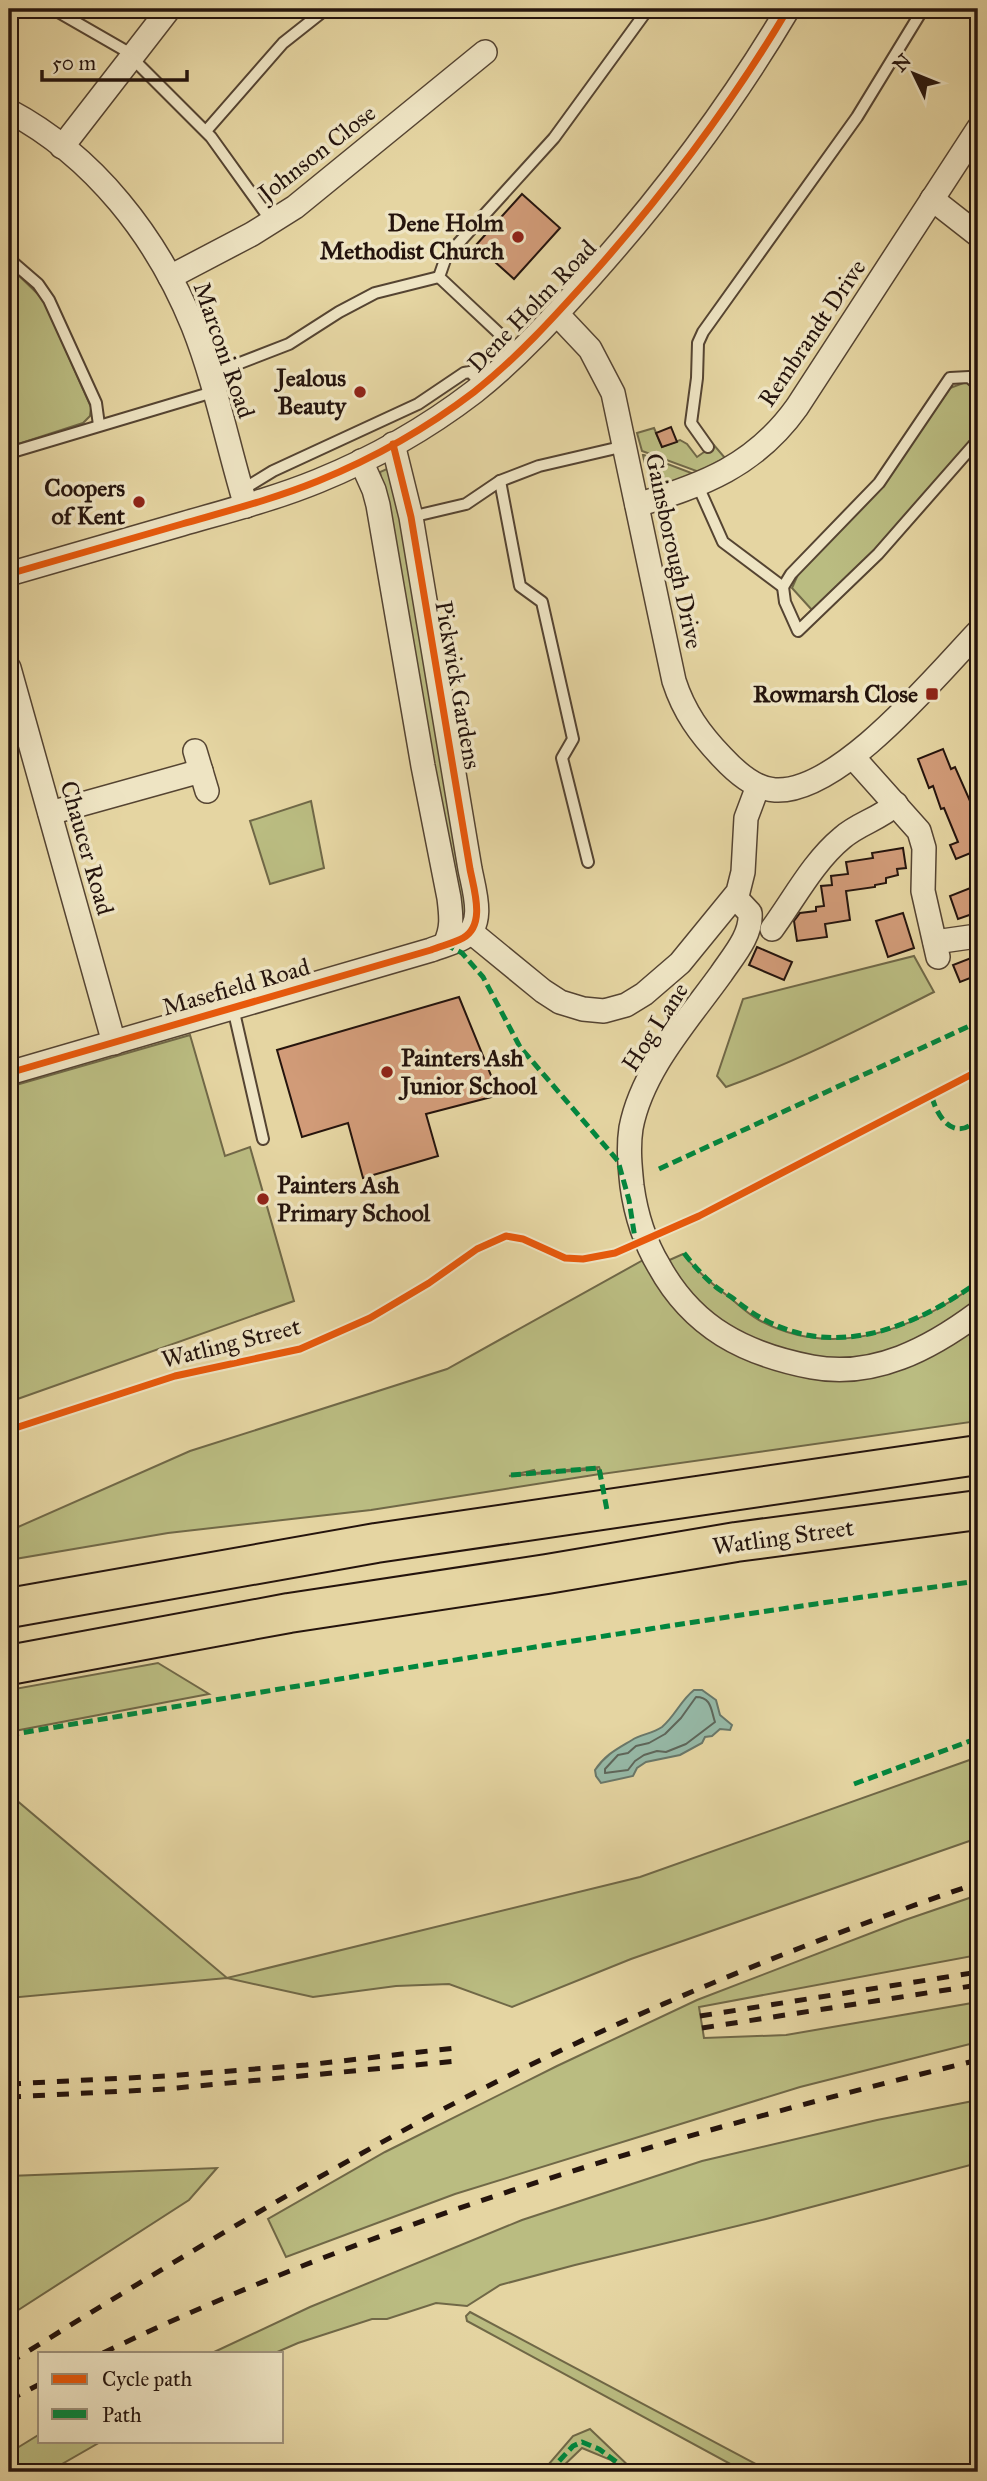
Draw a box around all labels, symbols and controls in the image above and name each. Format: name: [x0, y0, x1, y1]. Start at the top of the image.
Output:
scale bar: [42, 38, 187, 82]
north arrow: [878, 38, 948, 108]
text: N: [888, 49, 916, 76]
text: 50 m: [52, 50, 97, 76]
street label: Johnson Close: [250, 98, 382, 210]
place label: Dene Holm Methodist Church: [320, 208, 505, 266]
marker: Dene Holm Methodist Church: [510, 229, 526, 245]
street label: Dene Holm Road: [461, 233, 603, 379]
street label: Rembrandt Drive: [752, 253, 872, 413]
street label: Marconi Road: [187, 278, 261, 422]
place label: Jealous Beauty: [273, 363, 348, 421]
marker: Jealous Beauty: [352, 384, 368, 400]
street label: Gainsborough Drive: [639, 451, 709, 651]
place label: Coopers of Kent: [44, 473, 126, 531]
marker: Coopers of Kent: [131, 494, 147, 510]
street label: Pickwick Gardens: [428, 598, 488, 772]
place label: Rowmarsh Close: [753, 679, 918, 709]
marker: Rowmarsh Close: [924, 686, 940, 702]
street label: Chaucer Road: [54, 778, 120, 918]
street label: Masefield Road: [159, 952, 313, 1022]
street label: Hog Lane: [615, 977, 695, 1077]
place label: Painters Ash Junior School: [398, 1043, 537, 1101]
marker: Painters Ash Junior School: [379, 1064, 395, 1080]
place label: Painters Ash Primary School: [277, 1170, 431, 1228]
marker: Painters Ash Primary School: [255, 1191, 271, 1207]
street label: Watling Street: [158, 1311, 304, 1375]
street label: Watling Street: [710, 1512, 856, 1562]
legend: [38, 2352, 284, 2442]
text: Cycle path: [102, 2366, 193, 2392]
text: Path: [102, 2402, 142, 2428]

